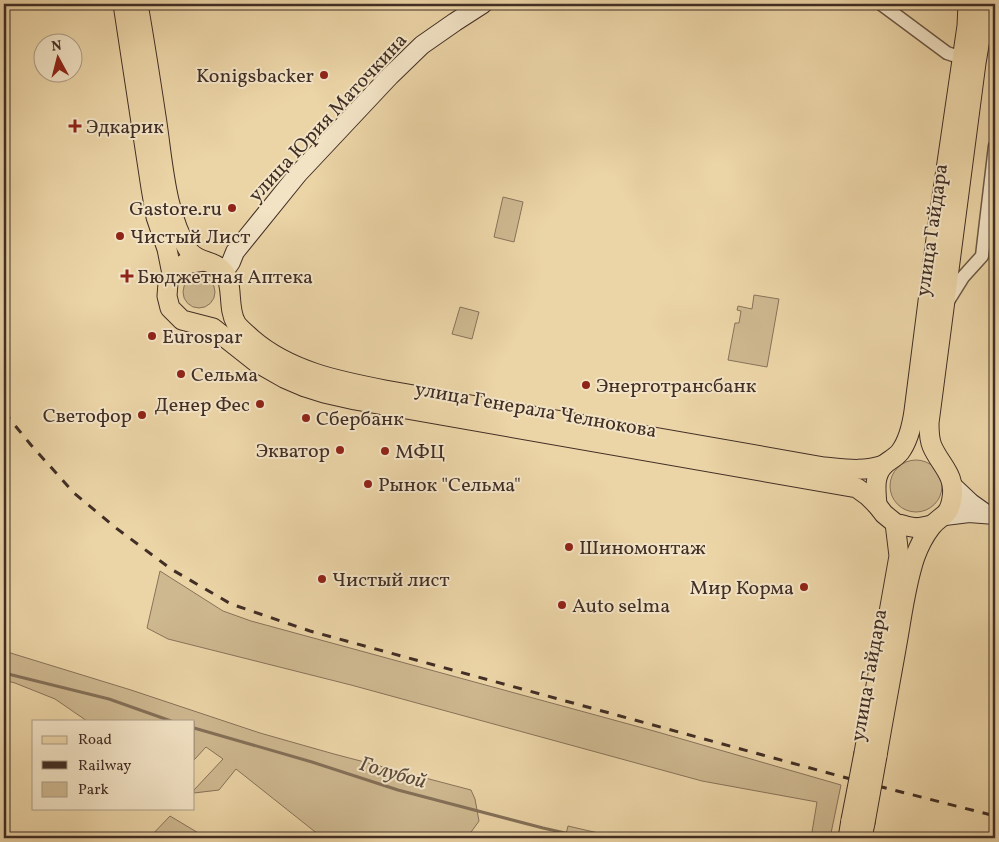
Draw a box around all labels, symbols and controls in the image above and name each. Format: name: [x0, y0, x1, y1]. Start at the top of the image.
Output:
street label: улица Юрия Маточкина: [242, 28, 414, 209]
north arrow: [32, 32, 82, 82]
text: N: [50, 37, 63, 57]
place label: Konigsbacker: [196, 63, 314, 91]
marker: Konigsbacker: [318, 69, 330, 81]
place label: Эдкарик: [86, 114, 164, 142]
marker: Эдкарик: [68, 119, 82, 133]
street label: улица Гайдара: [910, 162, 956, 299]
place label: Gastore.ru: [129, 196, 222, 224]
marker: Gastore.ru: [226, 202, 238, 214]
place label: Чистый Лист: [130, 224, 250, 252]
marker: Чистый Лист: [114, 230, 126, 242]
place label: Бюджетная Аптека: [137, 264, 313, 292]
marker: Бюджетная Аптека: [121, 270, 133, 282]
place label: Eurospar: [162, 324, 243, 352]
marker: Eurospar: [146, 330, 158, 342]
place label: Сельма: [191, 362, 258, 390]
marker: Сельма: [175, 368, 187, 380]
place label: Энерготрансбанк: [596, 373, 757, 401]
street label: улица Генерала Челнокова: [412, 376, 659, 446]
marker: Энерготрансбанк: [580, 379, 592, 391]
place label: Денер Фес: [154, 392, 250, 420]
marker: Денер Фес: [254, 398, 266, 410]
place label: Светофор: [43, 403, 132, 431]
place label: Сбербанк: [316, 406, 404, 434]
marker: Светофор: [136, 409, 148, 421]
marker: Сбербанк: [300, 412, 312, 424]
place label: Экватор: [256, 438, 330, 466]
place label: МФЦ: [395, 439, 446, 467]
marker: Экватор: [334, 444, 346, 456]
marker: МФЦ: [379, 445, 391, 457]
place label: Рынок "Сельма": [378, 472, 521, 500]
marker: Рынок "Сельма": [362, 478, 374, 490]
place label: Шиномонтаж: [579, 535, 706, 563]
marker: Шиномонтаж: [563, 541, 575, 553]
place label: Чистый лист: [332, 567, 450, 595]
marker: Чистый лист: [316, 573, 328, 585]
place label: Мир Корма: [690, 575, 794, 603]
marker: Мир Корма: [798, 581, 810, 593]
place label: Auto selma: [572, 593, 670, 621]
marker: Auto selma: [556, 599, 568, 611]
street label: улица Гайдара: [845, 607, 895, 744]
legend: [32, 720, 195, 810]
text: Road: [78, 730, 112, 751]
water label: Голубой: [356, 750, 430, 797]
text: Railway: [78, 756, 131, 777]
text: Park: [78, 780, 109, 801]

